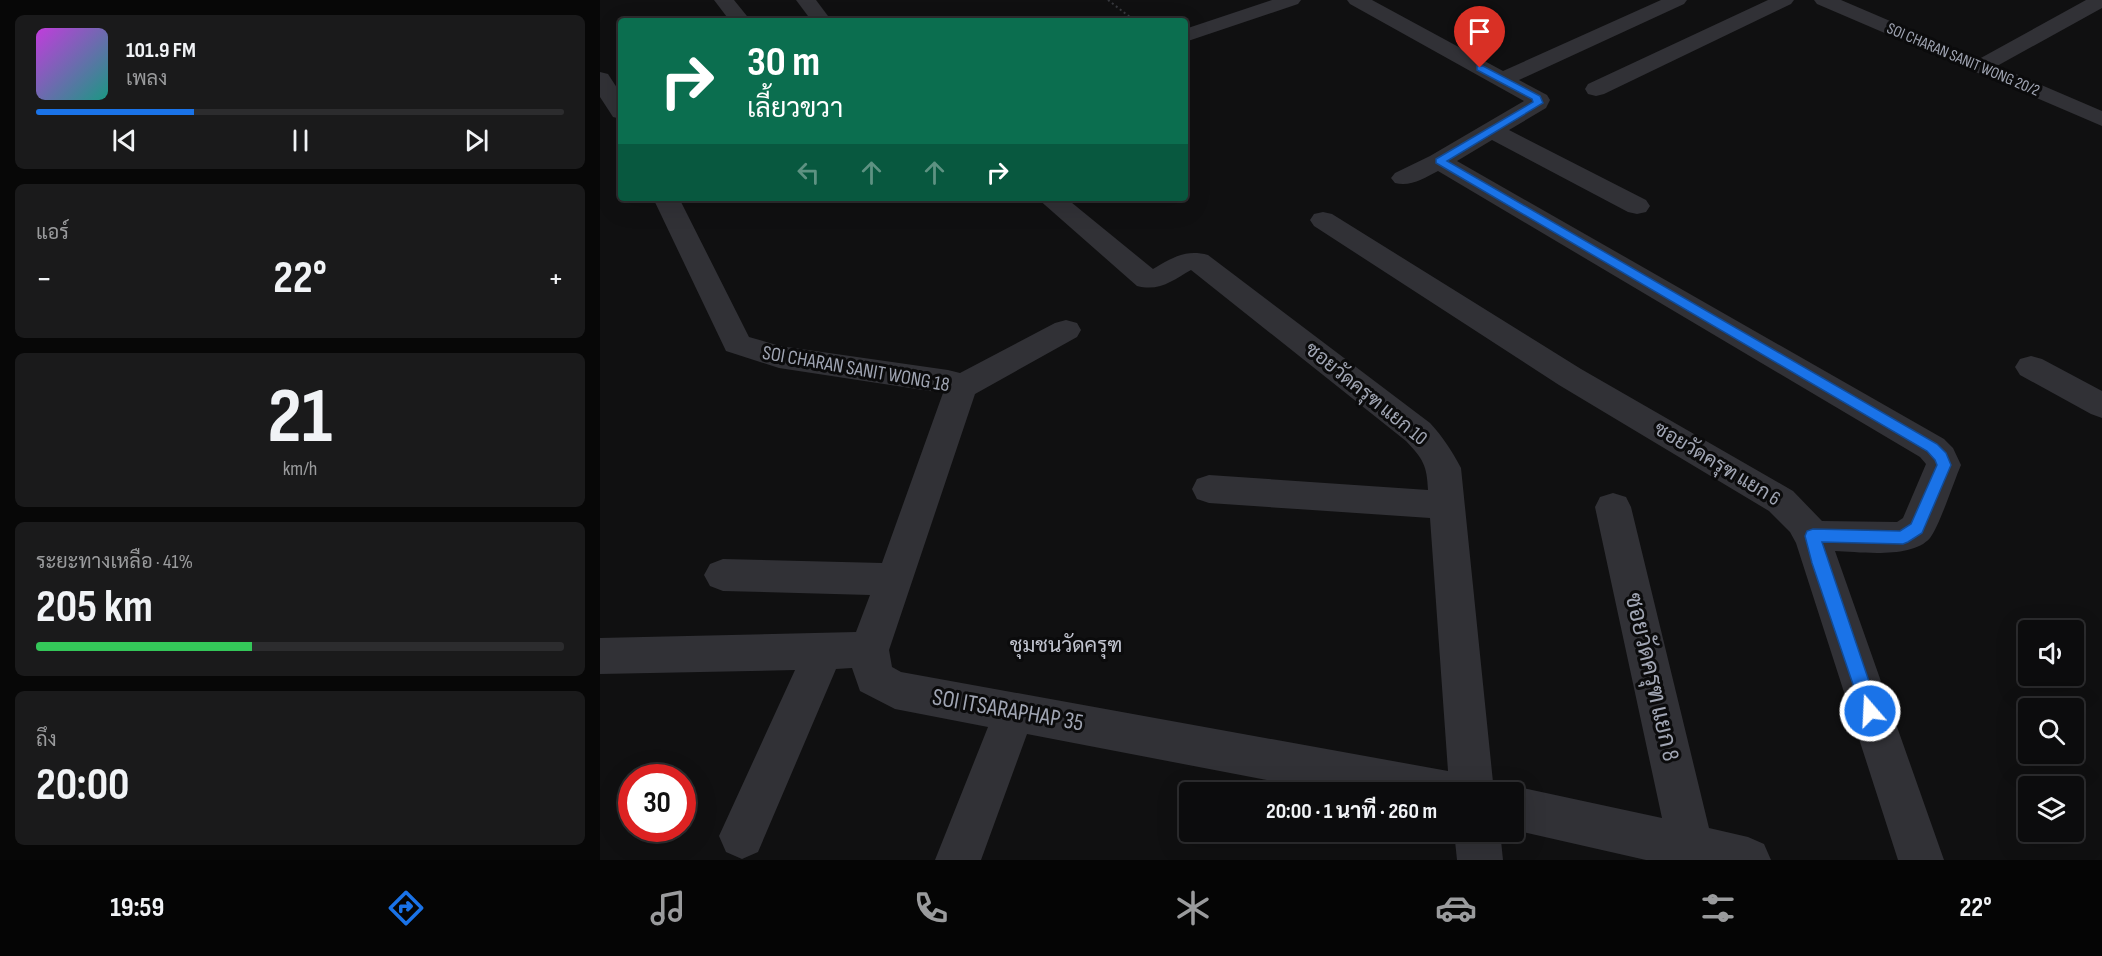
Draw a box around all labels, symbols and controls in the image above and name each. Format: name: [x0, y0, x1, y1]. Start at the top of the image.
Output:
pin: [1454, 6, 1505, 68]
icon: arrive: [1463, 15, 1496, 48]
street label: SOI CHARAN SANIT WONG 20/2: [1884, 19, 2042, 101]
text: 101.9 FM: [126, 37, 196, 64]
text: 30 m: [747, 37, 820, 88]
icon: right: [648, 42, 726, 120]
text: เพลง: [126, 67, 167, 91]
text: เลี้ยวขวา: [747, 93, 843, 125]
icon: previous: [108, 124, 141, 157]
icon: pause: [284, 124, 317, 157]
icon: next: [460, 124, 493, 157]
icon: left: [792, 156, 825, 189]
icon: ahead: [855, 156, 888, 189]
icon: ahead: [918, 156, 951, 189]
icon: right: [981, 156, 1014, 189]
text: แอร์: [36, 221, 69, 245]
text: 22°: [273, 251, 327, 306]
text: −: [36, 259, 52, 299]
text: +: [548, 259, 564, 299]
street label: ซอยวัดครุฑ แยก 10: [1299, 337, 1433, 451]
street label: SOI CHARAN SANIT WONG 18: [761, 341, 951, 397]
text: 21: [268, 371, 332, 464]
street label: ซอยวัดครุฑ แยก 6: [1649, 416, 1785, 512]
text: km/h: [283, 457, 317, 481]
text: ระยะทางเหลือ · 41%: [36, 550, 193, 574]
text: 205 km: [36, 580, 153, 635]
street label: ซอยวัดครุฑ แยก 8: [1618, 590, 1685, 764]
map controls: [2018, 620, 2084, 842]
button: sound: [2018, 620, 2084, 686]
district label: ชุมชนวัดครุฑ: [1010, 633, 1122, 659]
position arrow: [1838, 679, 1902, 743]
street label: SOI ITSARAPHAP 35: [930, 682, 1086, 738]
button: search: [2018, 698, 2084, 764]
text: ถึง: [36, 728, 57, 752]
text: 20:00: [36, 758, 130, 813]
speed limit sign: 30: [618, 764, 696, 842]
button: layers: [2018, 776, 2084, 842]
text: 20:00 · 1 นาที · 260 m: [1266, 798, 1437, 825]
icon: directions: [385, 887, 427, 929]
icon: music: [647, 887, 689, 929]
icon: phone: [910, 887, 952, 929]
icon: climate: [1172, 887, 1214, 929]
icon: car: [1435, 887, 1477, 929]
icon: filters: [1697, 887, 1739, 929]
text: 19:59: [110, 892, 164, 924]
text: 22°: [1959, 892, 1992, 924]

